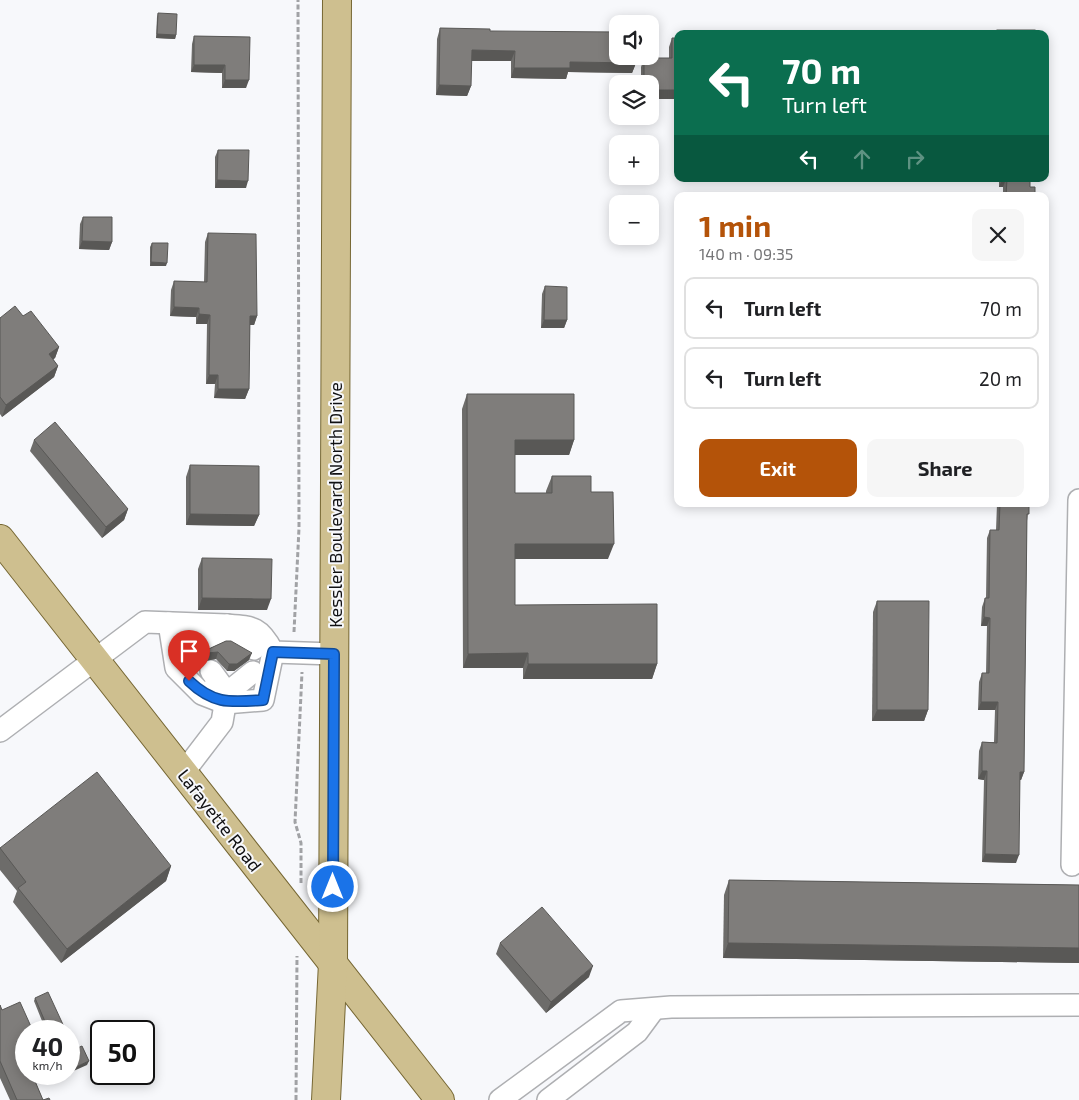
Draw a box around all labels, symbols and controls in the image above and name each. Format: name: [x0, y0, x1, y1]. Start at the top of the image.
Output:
map controls: [609, 15, 659, 245]
button: sound: [609, 15, 659, 65]
text: 70 m: [782, 49, 861, 91]
icon: left: [699, 50, 764, 115]
button: layers: [609, 75, 659, 125]
text: Turn left: [782, 91, 867, 117]
button: +: [609, 135, 659, 185]
icon: left: [795, 145, 823, 173]
icon: ahead: [848, 145, 876, 173]
icon: right: [901, 145, 929, 173]
button: −: [609, 195, 659, 245]
text: 1 min: [699, 207, 771, 243]
button: close: [972, 209, 1024, 261]
text: 140 m · 09:35: [699, 244, 793, 263]
icon: left: [701, 294, 729, 322]
text: Turn left: [744, 297, 821, 320]
text: 70 m: [980, 297, 1022, 320]
icon: left: [701, 364, 729, 392]
text: Turn left: [744, 367, 821, 390]
text: 20 m: [979, 367, 1022, 390]
street label: Kessler Boulevard North Drive: [324, 382, 346, 628]
button: Exit: [699, 439, 857, 497]
button: Share: [867, 439, 1024, 497]
pin: [168, 630, 210, 681]
icon: arrive: [175, 637, 203, 665]
street label: Lafayette Road: [173, 764, 267, 876]
position arrow: [306, 860, 358, 912]
speed limit sign: 50: [90, 1020, 155, 1085]
text: 40: [32, 1031, 63, 1061]
text: km/h: [33, 1058, 62, 1072]

